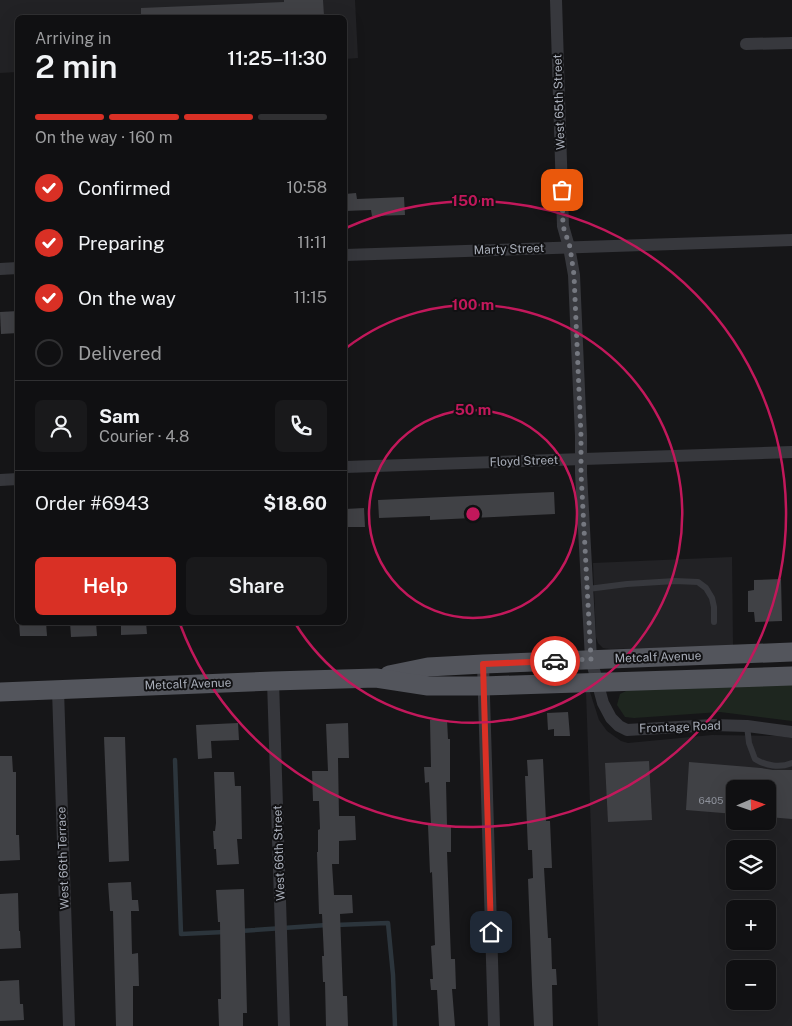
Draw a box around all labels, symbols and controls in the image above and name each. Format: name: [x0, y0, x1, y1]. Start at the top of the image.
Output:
text: Arriving in: [35, 29, 111, 48]
text: 11:25–11:30: [227, 47, 327, 69]
text: 2 min: [35, 48, 118, 85]
street label: West 65th Street: [550, 54, 568, 150]
text: On the way · 160 m: [35, 128, 173, 147]
pin: [541, 169, 583, 211]
icon: check: [35, 174, 63, 202]
icon: bag: [548, 176, 576, 204]
text: Confirmed: [78, 177, 171, 199]
text: 10:58: [286, 178, 327, 197]
text: 150 m: [451, 192, 495, 209]
icon: check: [35, 229, 63, 257]
text: Preparing: [78, 232, 165, 254]
text: 11:11: [297, 233, 327, 252]
street label: Marty Street: [473, 241, 545, 257]
icon: check: [35, 284, 63, 312]
text: On the way: [78, 287, 176, 309]
text: 11:15: [294, 288, 327, 307]
text: 100 m: [452, 296, 494, 313]
text: Delivered: [78, 342, 162, 364]
button: person: [35, 400, 87, 452]
button: phone: [275, 400, 327, 452]
text: 50 m: [455, 401, 491, 418]
text: Sam: [99, 405, 140, 427]
text: Courier · 4.8: [99, 427, 189, 446]
street label: Floyd Street: [489, 453, 559, 469]
text: Order #6943: [35, 492, 149, 514]
text: $18.60: [263, 492, 327, 514]
centre of rings: [464, 505, 482, 523]
button: Help: [35, 557, 176, 615]
button: Share: [186, 557, 327, 615]
courier: [530, 636, 580, 686]
icon: car: [541, 647, 569, 675]
street label: Metcalf Avenue: [614, 648, 702, 666]
street label: Metcalf Avenue: [144, 675, 232, 693]
street label: Frontage Road: [639, 719, 721, 735]
north arrow: [726, 780, 776, 830]
map controls: [726, 780, 776, 1010]
house number: 6405: [698, 794, 724, 806]
street label: West 66th Street: [270, 805, 288, 901]
street label: West 66th Terrace: [54, 806, 72, 910]
button: layers: [726, 840, 776, 890]
button: +: [726, 900, 776, 950]
pin: [470, 911, 512, 953]
icon: home: [477, 918, 505, 946]
button: −: [726, 960, 776, 1010]

